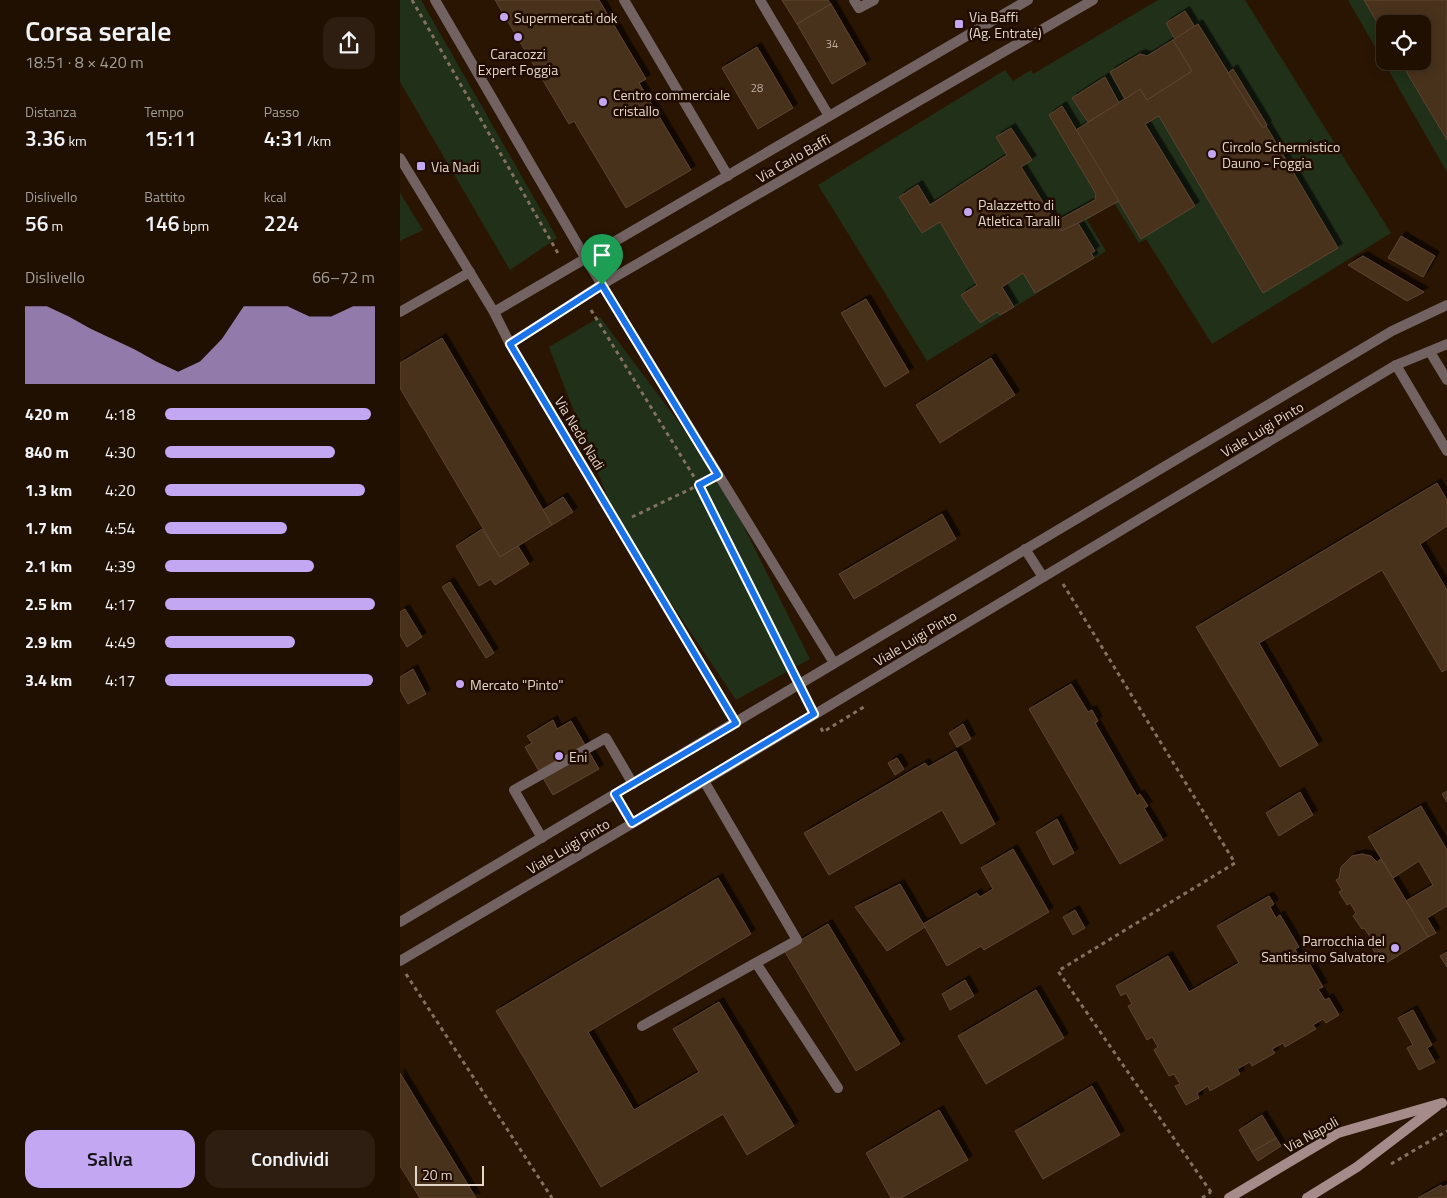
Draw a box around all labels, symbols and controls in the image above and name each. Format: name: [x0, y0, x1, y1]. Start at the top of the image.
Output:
place label: Via Baffi (Ag. Entrate): [969, 6, 1042, 43]
place label: Supermercati dok: [514, 7, 618, 28]
text: Corsa serale: [25, 9, 171, 52]
marker: Supermercati dok: [498, 11, 510, 23]
map controls: [1376, 15, 1431, 70]
button: locate: [1376, 15, 1431, 70]
button: share: [323, 17, 375, 69]
marker: Via Baffi (Ag. Entrate): [953, 18, 965, 30]
marker: Caracozzi Expert Foggia: [512, 31, 524, 43]
house number: 34: [826, 36, 838, 52]
place label: Caracozzi Expert Foggia: [478, 43, 558, 80]
text: 18:51 · 8 × 420 m: [25, 50, 144, 74]
house number: 28: [751, 80, 763, 96]
place label: Centro commerciale cristallo: [613, 84, 730, 121]
marker: Centro commerciale cristallo: [597, 96, 609, 108]
text: Distanza: [25, 101, 76, 122]
text: Tempo: [144, 101, 184, 122]
text: Passo: [264, 101, 299, 122]
text: 3.36: [25, 122, 65, 154]
text: 15:11: [144, 122, 196, 154]
text: 4:31: [264, 122, 304, 154]
street label: Via Carlo Baffi: [752, 128, 834, 188]
text: km: [65, 130, 87, 151]
text: /km: [304, 130, 331, 151]
place label: Circolo Schermistico Dauno - Foggia: [1222, 136, 1340, 173]
marker: Circolo Schermistico Dauno - Foggia: [1206, 148, 1218, 160]
place label: Via Nadi: [431, 156, 479, 177]
marker: Via Nadi: [415, 160, 427, 172]
text: Dislivello: [25, 186, 77, 207]
text: Battito: [144, 186, 185, 207]
text: kcal: [264, 186, 287, 207]
place label: Palazzetto di Atletica Taralli: [978, 194, 1060, 231]
marker: Palazzetto di Atletica Taralli: [962, 206, 974, 218]
text: 56: [25, 207, 49, 239]
text: 146: [144, 207, 180, 239]
text: 224: [264, 207, 299, 239]
text: m: [49, 215, 63, 236]
text: bpm: [180, 215, 209, 236]
pin: [581, 234, 623, 285]
icon: arrive: [588, 241, 616, 269]
text: Dislivello: [25, 265, 85, 289]
text: 66–72 m: [312, 265, 375, 289]
street label: Via Nedo Nadi: [550, 392, 610, 474]
street label: Viale Luigi Pinto: [1217, 396, 1307, 462]
text: 420 m: [25, 402, 69, 426]
text: 4:18: [105, 402, 135, 426]
text: 840 m: [25, 440, 69, 464]
text: 4:30: [105, 440, 135, 464]
text: 1.3 km: [25, 478, 72, 502]
text: 4:20: [105, 478, 135, 502]
text: 1.7 km: [25, 516, 72, 540]
text: 4:54: [105, 516, 135, 540]
text: 2.1 km: [25, 554, 72, 578]
text: 4:39: [105, 554, 135, 578]
text: 2.5 km: [25, 592, 72, 616]
text: 4:17: [105, 592, 135, 616]
street label: Viale Luigi Pinto: [870, 605, 960, 671]
text: 2.9 km: [25, 630, 72, 654]
text: 4:49: [105, 630, 135, 654]
text: 3.4 km: [25, 668, 72, 692]
text: 4:17: [105, 668, 135, 692]
place label: Mercato "Pinto": [470, 674, 563, 695]
marker: Mercato "Pinto": [454, 678, 466, 690]
place label: Eni: [569, 746, 587, 767]
marker: Eni: [553, 750, 565, 762]
street label: Viale Luigi Pinto: [523, 813, 613, 879]
place label: Parrocchia del Santissimo Salvatore: [1261, 930, 1385, 967]
marker: Parrocchia del Santissimo Salvatore: [1389, 942, 1401, 954]
street label: Via Napoli: [1280, 1111, 1342, 1157]
button: Salva: [25, 1130, 195, 1188]
button: Condividi: [205, 1130, 375, 1188]
scale bar: [415, 1163, 484, 1186]
text: 20 m: [422, 1164, 452, 1185]

